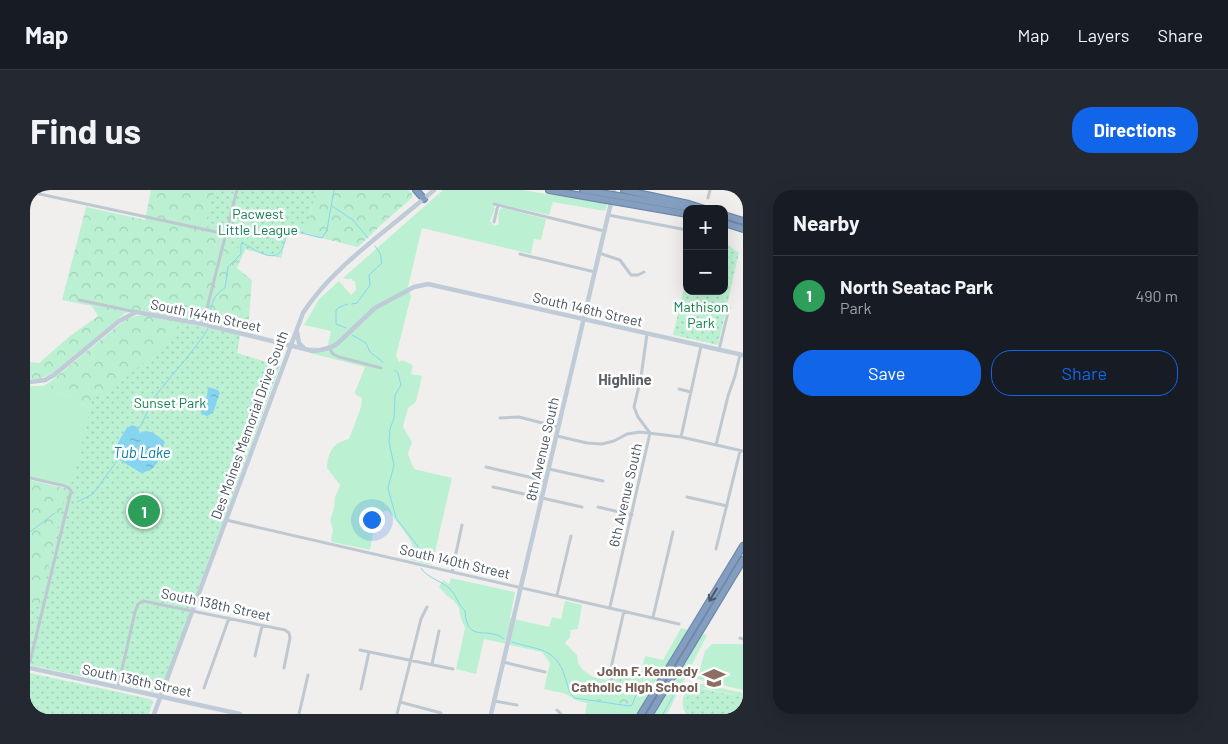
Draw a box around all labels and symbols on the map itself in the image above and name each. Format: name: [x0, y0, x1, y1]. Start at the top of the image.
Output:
park label: Pacwest Little League: [218, 205, 298, 238]
street label: South 146th Street: [531, 288, 645, 330]
street label: South 144th Street: [149, 295, 263, 335]
park label: Mathison Park: [673, 298, 729, 331]
street label: Des Moines Memorial Drive South: [207, 328, 291, 522]
district label: Highline: [598, 370, 652, 388]
park label: Sunset Park: [134, 394, 206, 411]
street label: 8th Avenue South: [522, 395, 562, 503]
street label: 6th Avenue South: [605, 441, 645, 549]
water label: Tub Lake: [113, 443, 171, 461]
pin: 1: [128, 492, 160, 530]
your location: [359, 507, 385, 533]
street label: South 140th Street: [398, 540, 512, 582]
street label: South 138th Street: [160, 584, 272, 624]
one-way arrow: [707, 588, 717, 602]
street label: South 136th Street: [81, 660, 193, 700]
place label: John F. Kennedy Catholic High School: [571, 662, 698, 695]
school or university icon: John F. Kennedy Catholic High School: [701, 665, 727, 691]

